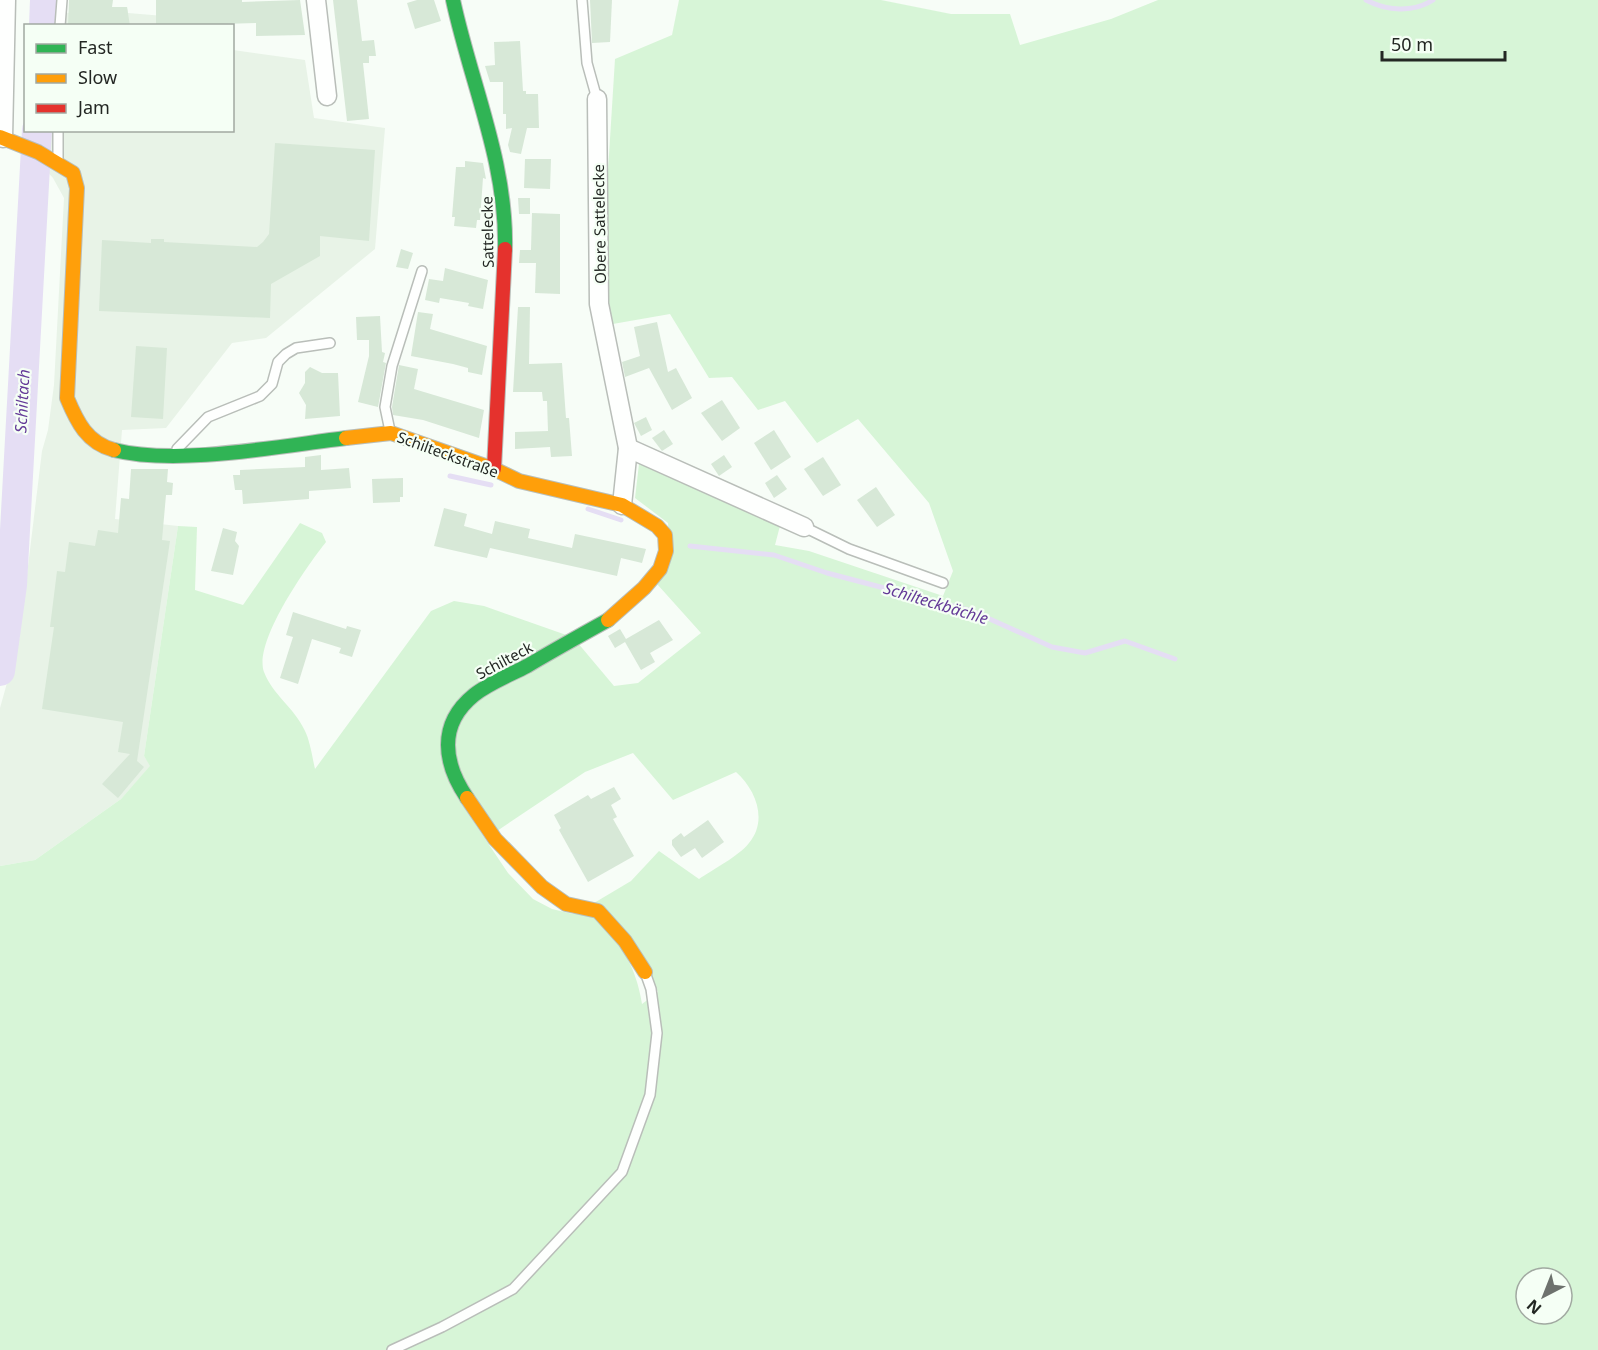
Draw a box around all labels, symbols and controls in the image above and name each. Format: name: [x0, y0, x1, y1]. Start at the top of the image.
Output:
legend: [24, 24, 234, 132]
scale bar: [1382, 24, 1505, 62]
text: 50 m: [1391, 32, 1433, 56]
text: Fast: [78, 35, 113, 59]
text: Slow: [78, 65, 117, 89]
text: Jam: [76, 95, 110, 119]
street label: Obere Sattelecke: [588, 164, 610, 284]
street label: Sattelecke: [476, 196, 498, 268]
water label: Schiltach: [9, 369, 35, 433]
street label: Schilteckstraße: [395, 426, 501, 482]
water label: Schilteckbächle: [881, 577, 991, 629]
street label: Schilteck: [472, 637, 536, 683]
north arrow: [1514, 1266, 1574, 1326]
text: N: [1522, 1295, 1546, 1320]

